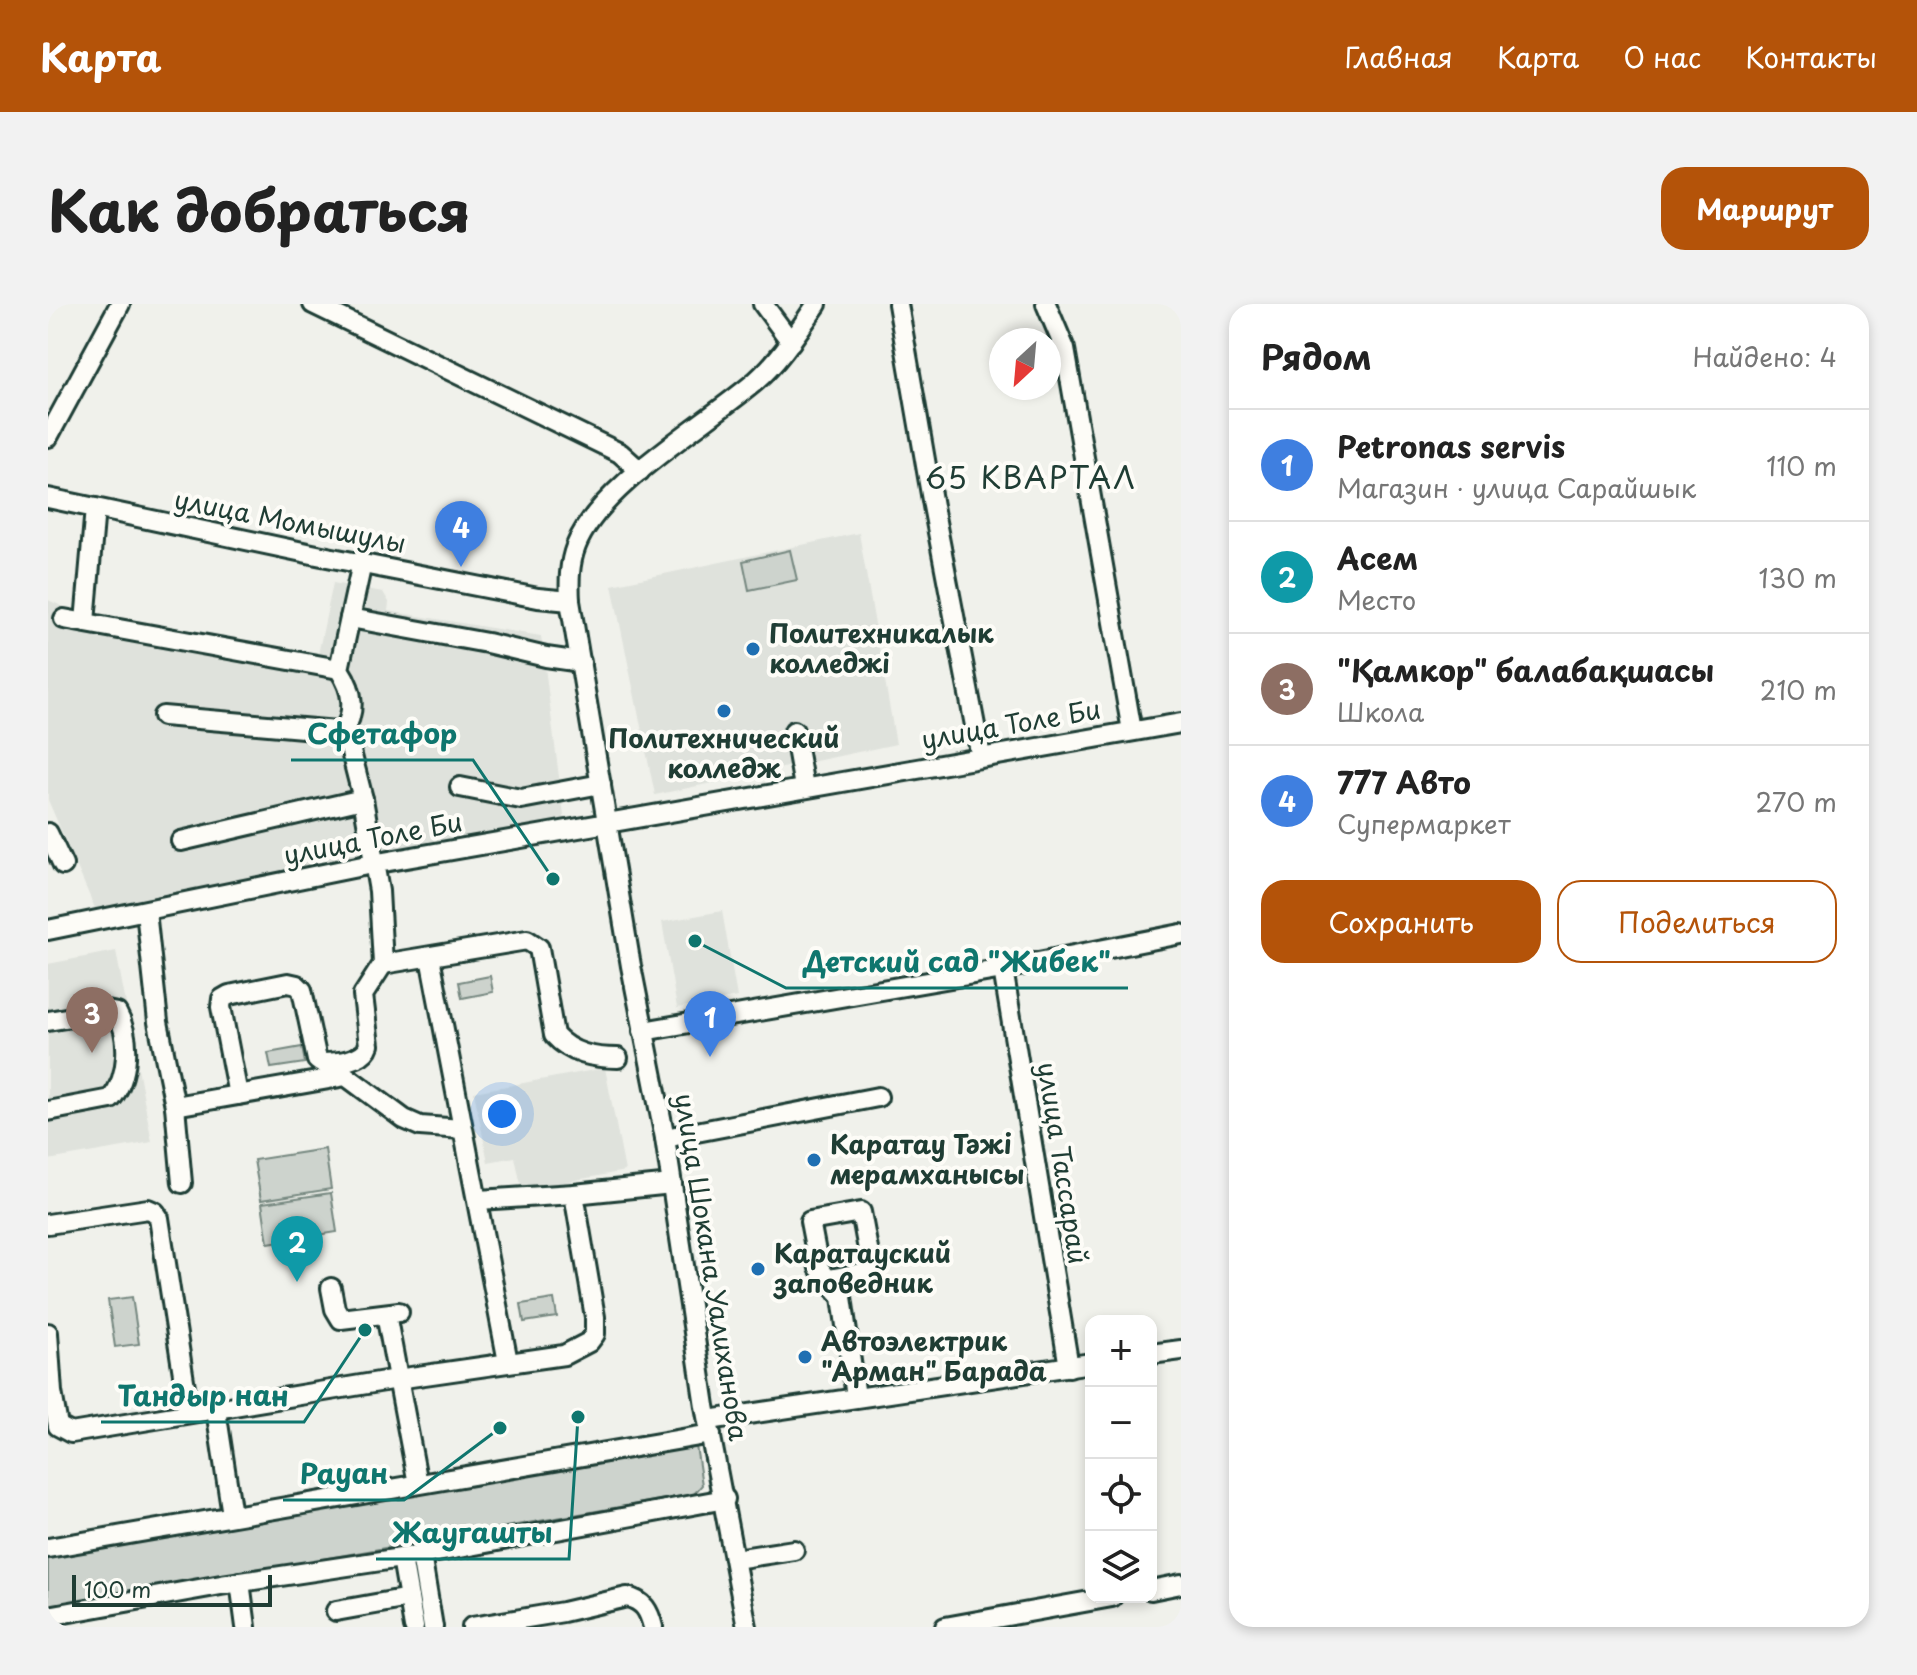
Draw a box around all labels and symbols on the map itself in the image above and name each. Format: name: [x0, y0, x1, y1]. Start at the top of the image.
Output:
north arrow: [989, 328, 1061, 400]
district label: 65 КВАРТАЛ: [925, 454, 1137, 499]
street label: улица Момышулы: [171, 479, 409, 562]
pin: 4: [435, 501, 487, 567]
place label: Политехникалык колледжі: [769, 613, 994, 682]
marker: Политехникалык колледжі: [744, 640, 762, 658]
street label: улица Толе Би: [918, 689, 1103, 758]
marker: Политехнический колледж: [715, 702, 733, 720]
callout: Сфетафор: [291, 708, 473, 760]
text: Сфетафор: [307, 711, 457, 754]
place label: Политехнический колледж: [608, 718, 840, 787]
street label: улица Толе Би: [280, 801, 465, 874]
callout: Детский сад "Жибек": [786, 936, 1128, 988]
text: Детский сад "Жибек": [802, 939, 1111, 982]
pin: 3: [66, 987, 118, 1053]
pin: 1: [684, 991, 736, 1057]
street label: улица Тассарай: [1028, 1059, 1099, 1266]
street label: улица Шокана Уалиханова: [666, 1090, 759, 1444]
your location: [482, 1094, 522, 1134]
place label: Каратау Тәжі мерамханысы: [830, 1124, 1025, 1193]
marker: Каратау Тәжі мерамханысы: [805, 1151, 823, 1169]
pin: 2: [271, 1216, 323, 1282]
place label: Каратауский заповедник: [773, 1233, 951, 1302]
marker: Каратауский заповедник: [749, 1260, 767, 1278]
place label: Автоэлектрик "Арман" Барада: [821, 1321, 1047, 1390]
marker: Автоэлектрик "Арман" Барада: [796, 1348, 814, 1366]
callout: Тандыр нан: [101, 1370, 304, 1422]
text: Тандыр нан: [117, 1373, 289, 1416]
callout: Рауан: [283, 1448, 404, 1500]
text: Рауан: [300, 1451, 388, 1494]
callout: Жаугашты: [376, 1507, 569, 1559]
text: Жаугашты: [391, 1510, 553, 1553]
scale bar: [72, 1571, 272, 1607]

